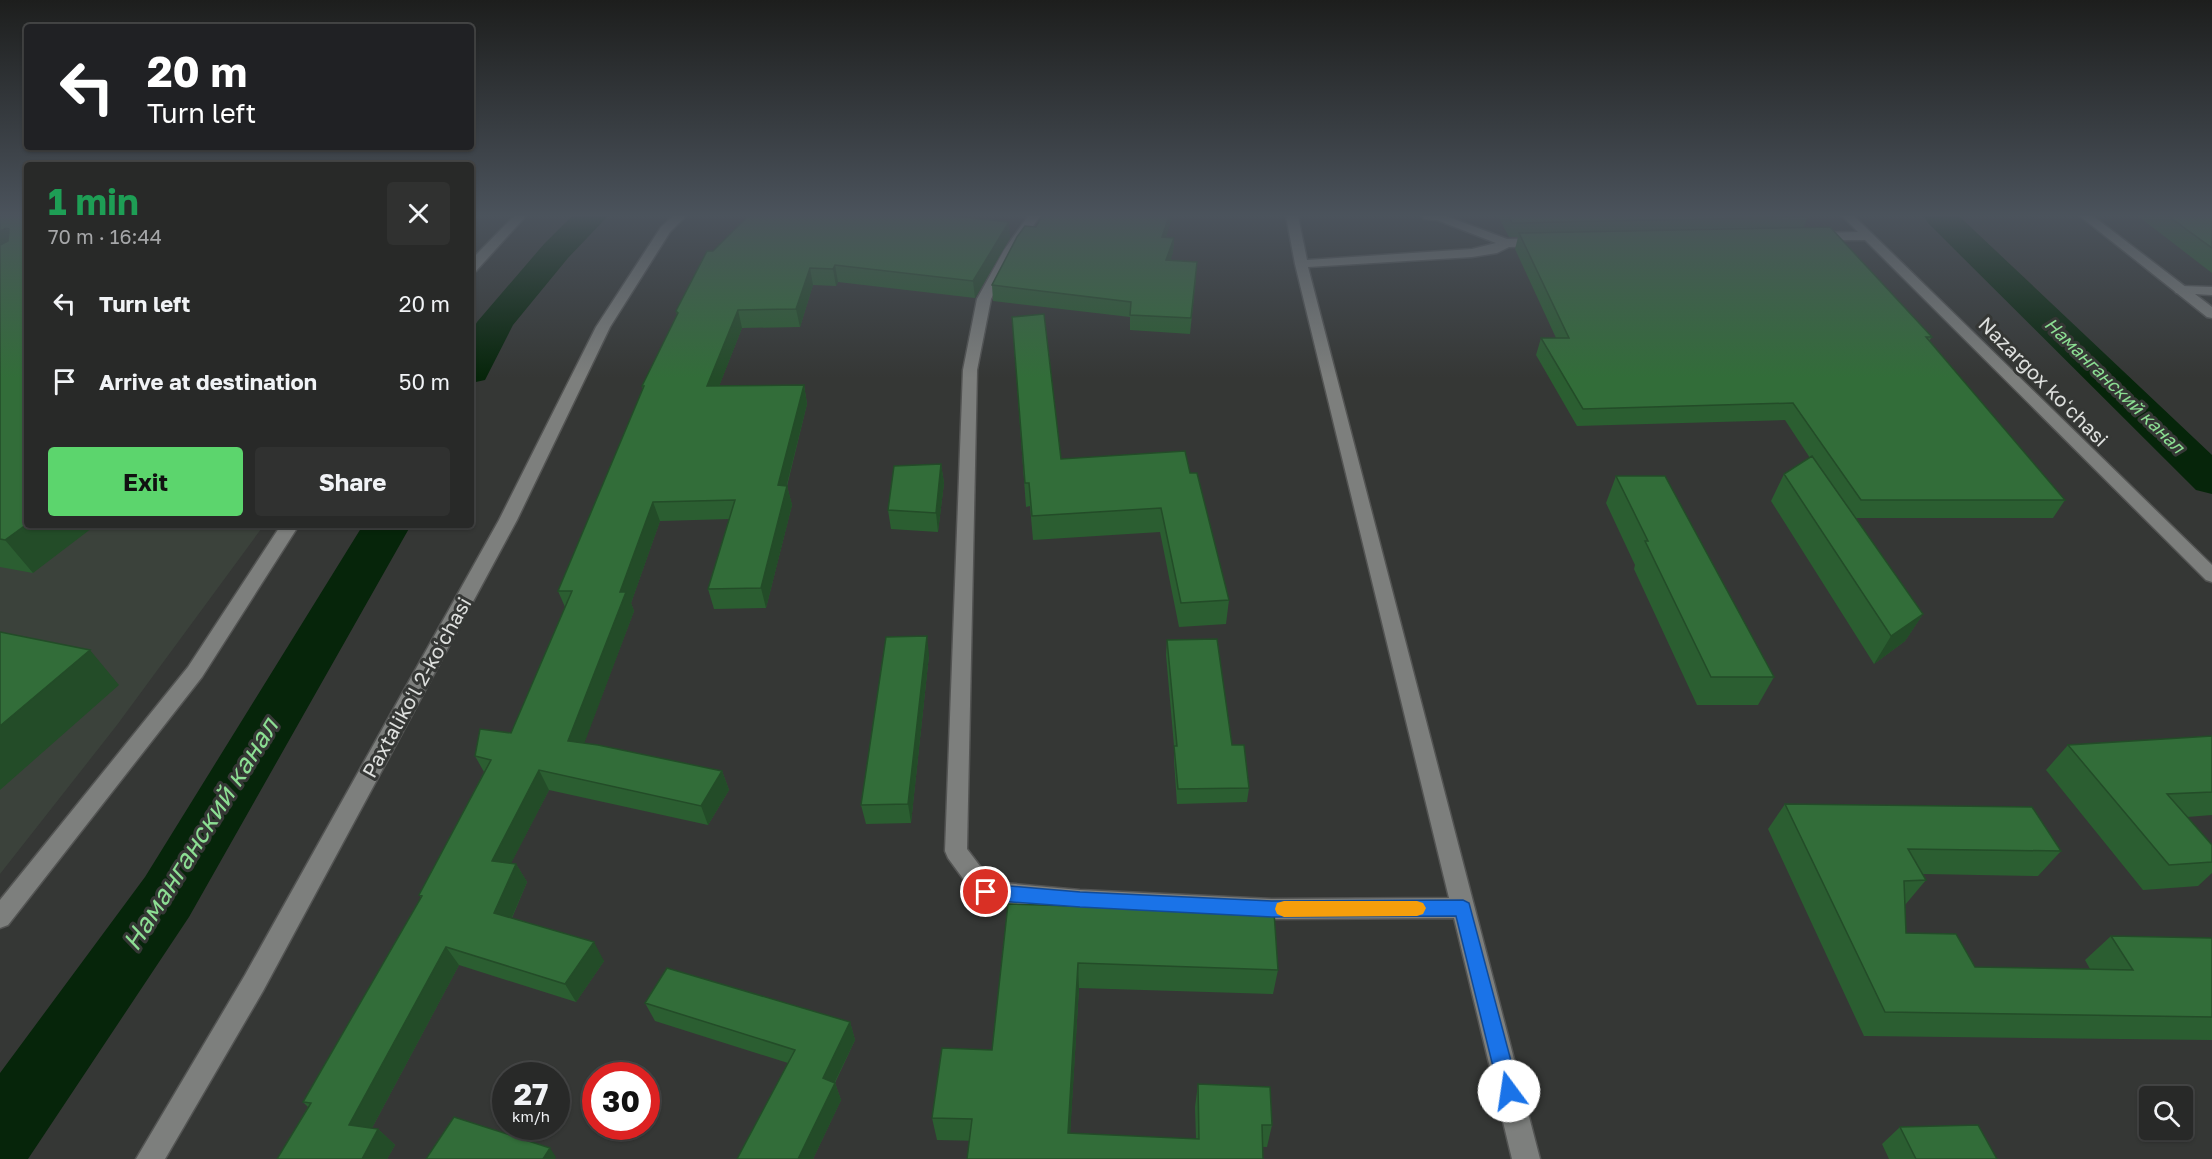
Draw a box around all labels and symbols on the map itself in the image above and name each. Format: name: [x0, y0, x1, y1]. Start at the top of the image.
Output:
street label: Nazargox koʻchasi: [1974, 311, 2114, 451]
water label: Наманганский канал: [2041, 313, 2190, 458]
street label: Paxtalikoʻl 2-koʻchasi: [356, 593, 476, 781]
water label: Наманганский канал: [116, 711, 285, 956]
pin: [960, 866, 1011, 917]
position arrow: [1477, 1059, 1541, 1123]
speed limit sign: 30: [582, 1062, 660, 1140]

